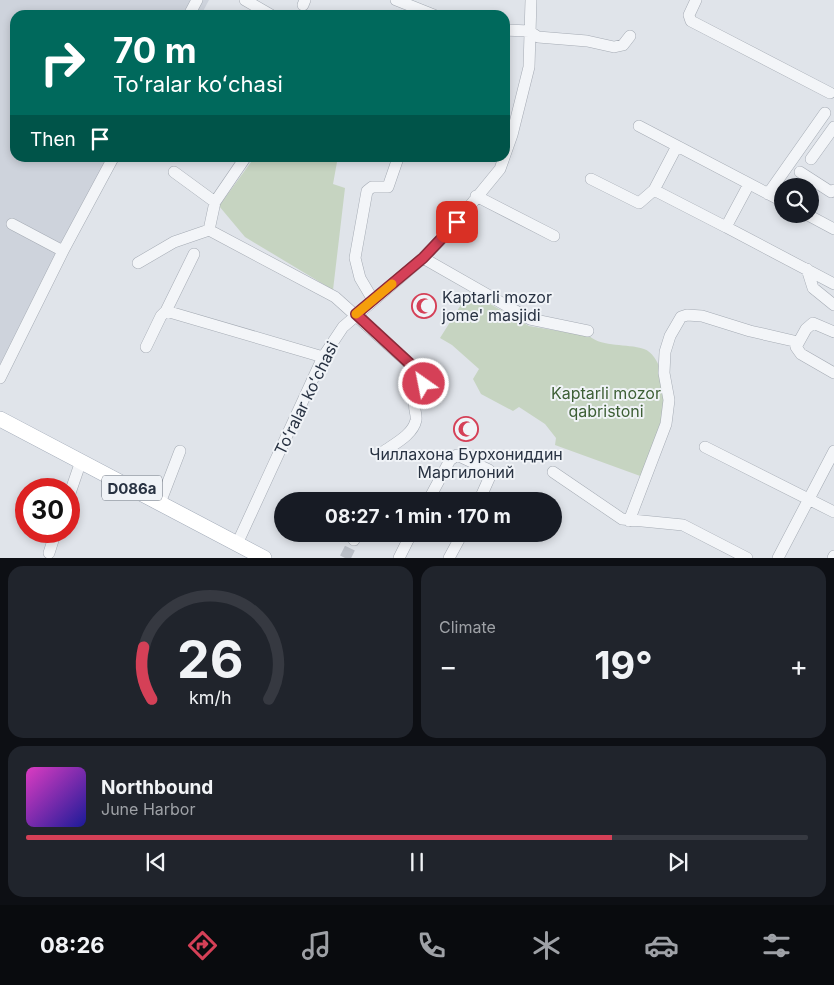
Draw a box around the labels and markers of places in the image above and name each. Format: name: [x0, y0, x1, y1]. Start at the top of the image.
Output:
pin: [436, 201, 478, 243]
place label: Kaptarli mozor jome' masjidi: [441, 287, 552, 325]
mosque icon: Kaptarli mozor jome' masjidi: [411, 293, 437, 319]
mosque icon: Чиллахона Бурхониддин Маргилоний: [453, 416, 479, 442]
place label: Чиллахона Бурхониддин Маргилоний: [369, 444, 563, 482]

